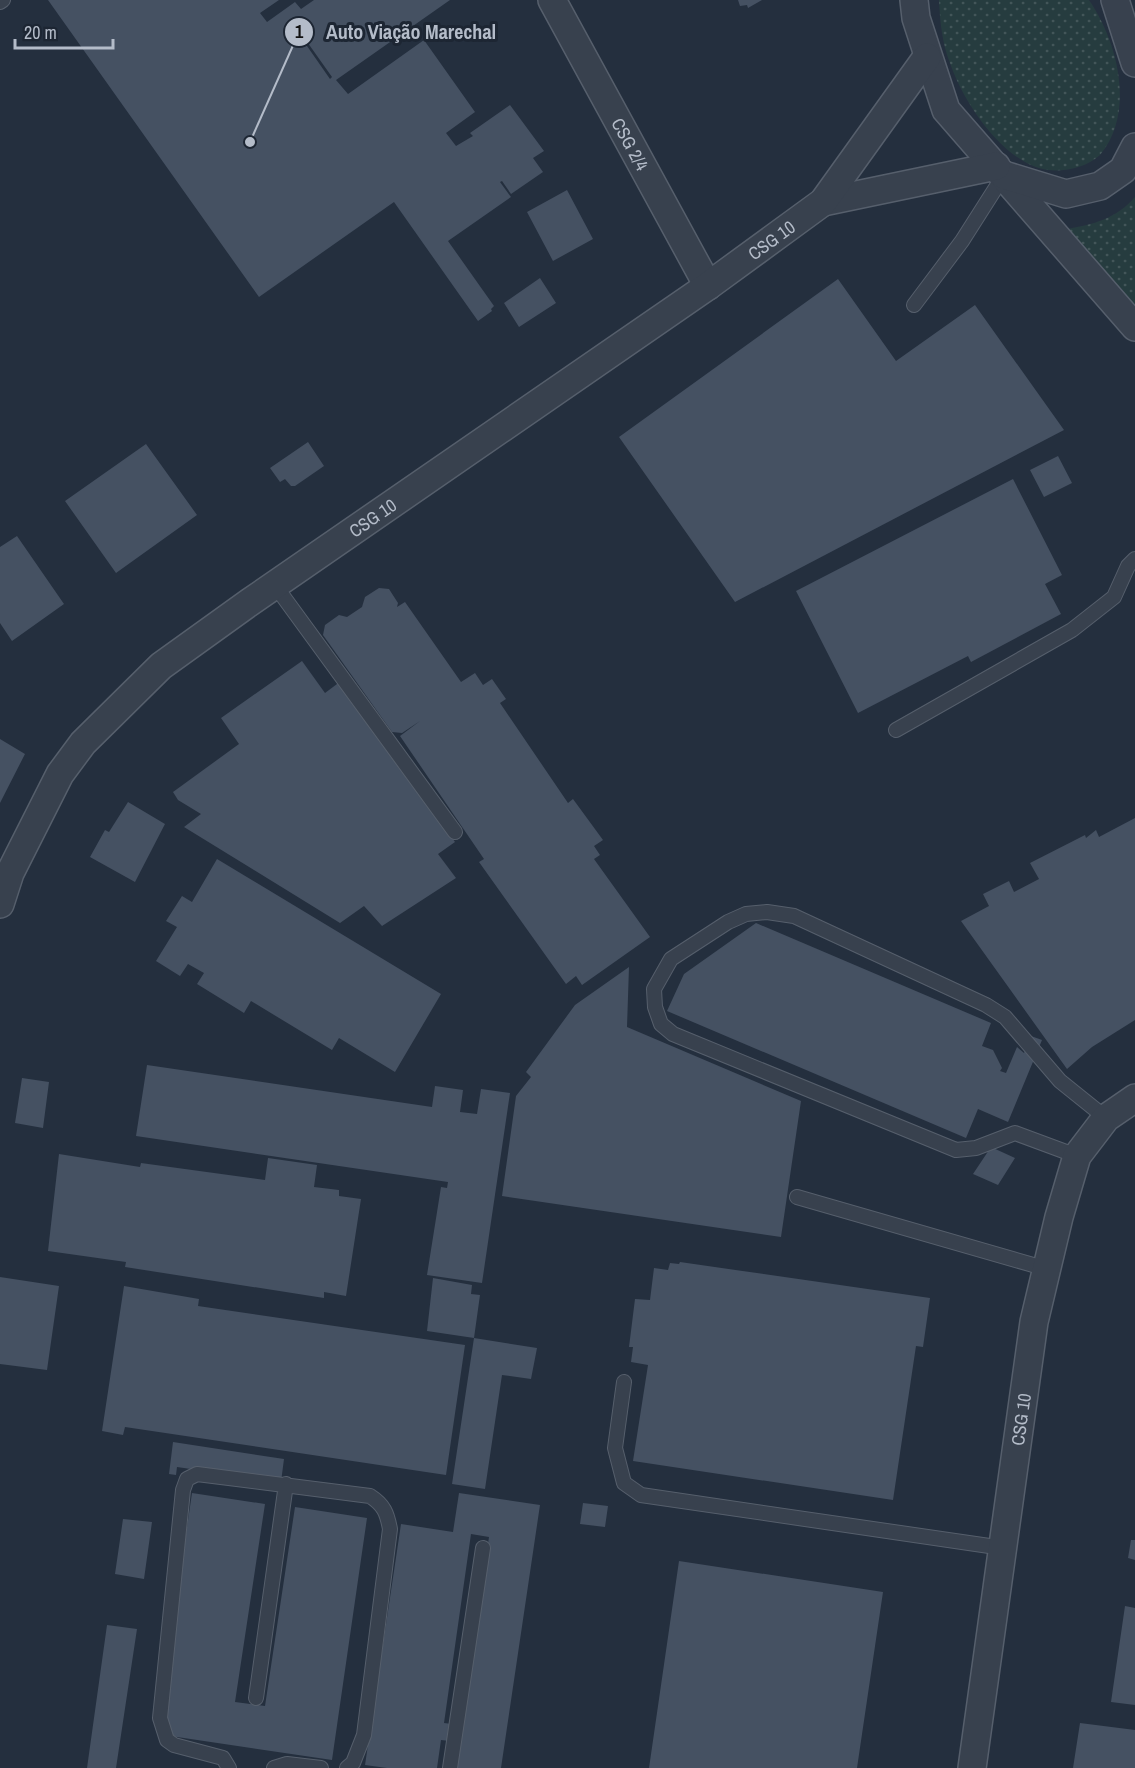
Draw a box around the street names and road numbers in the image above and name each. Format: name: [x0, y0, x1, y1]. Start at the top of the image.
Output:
street label: CSG 2/4: [606, 113, 655, 175]
street label: CSG 10: [743, 214, 800, 265]
street label: CSG 10: [344, 492, 401, 543]
street label: CSG 10: [1004, 1392, 1036, 1447]

